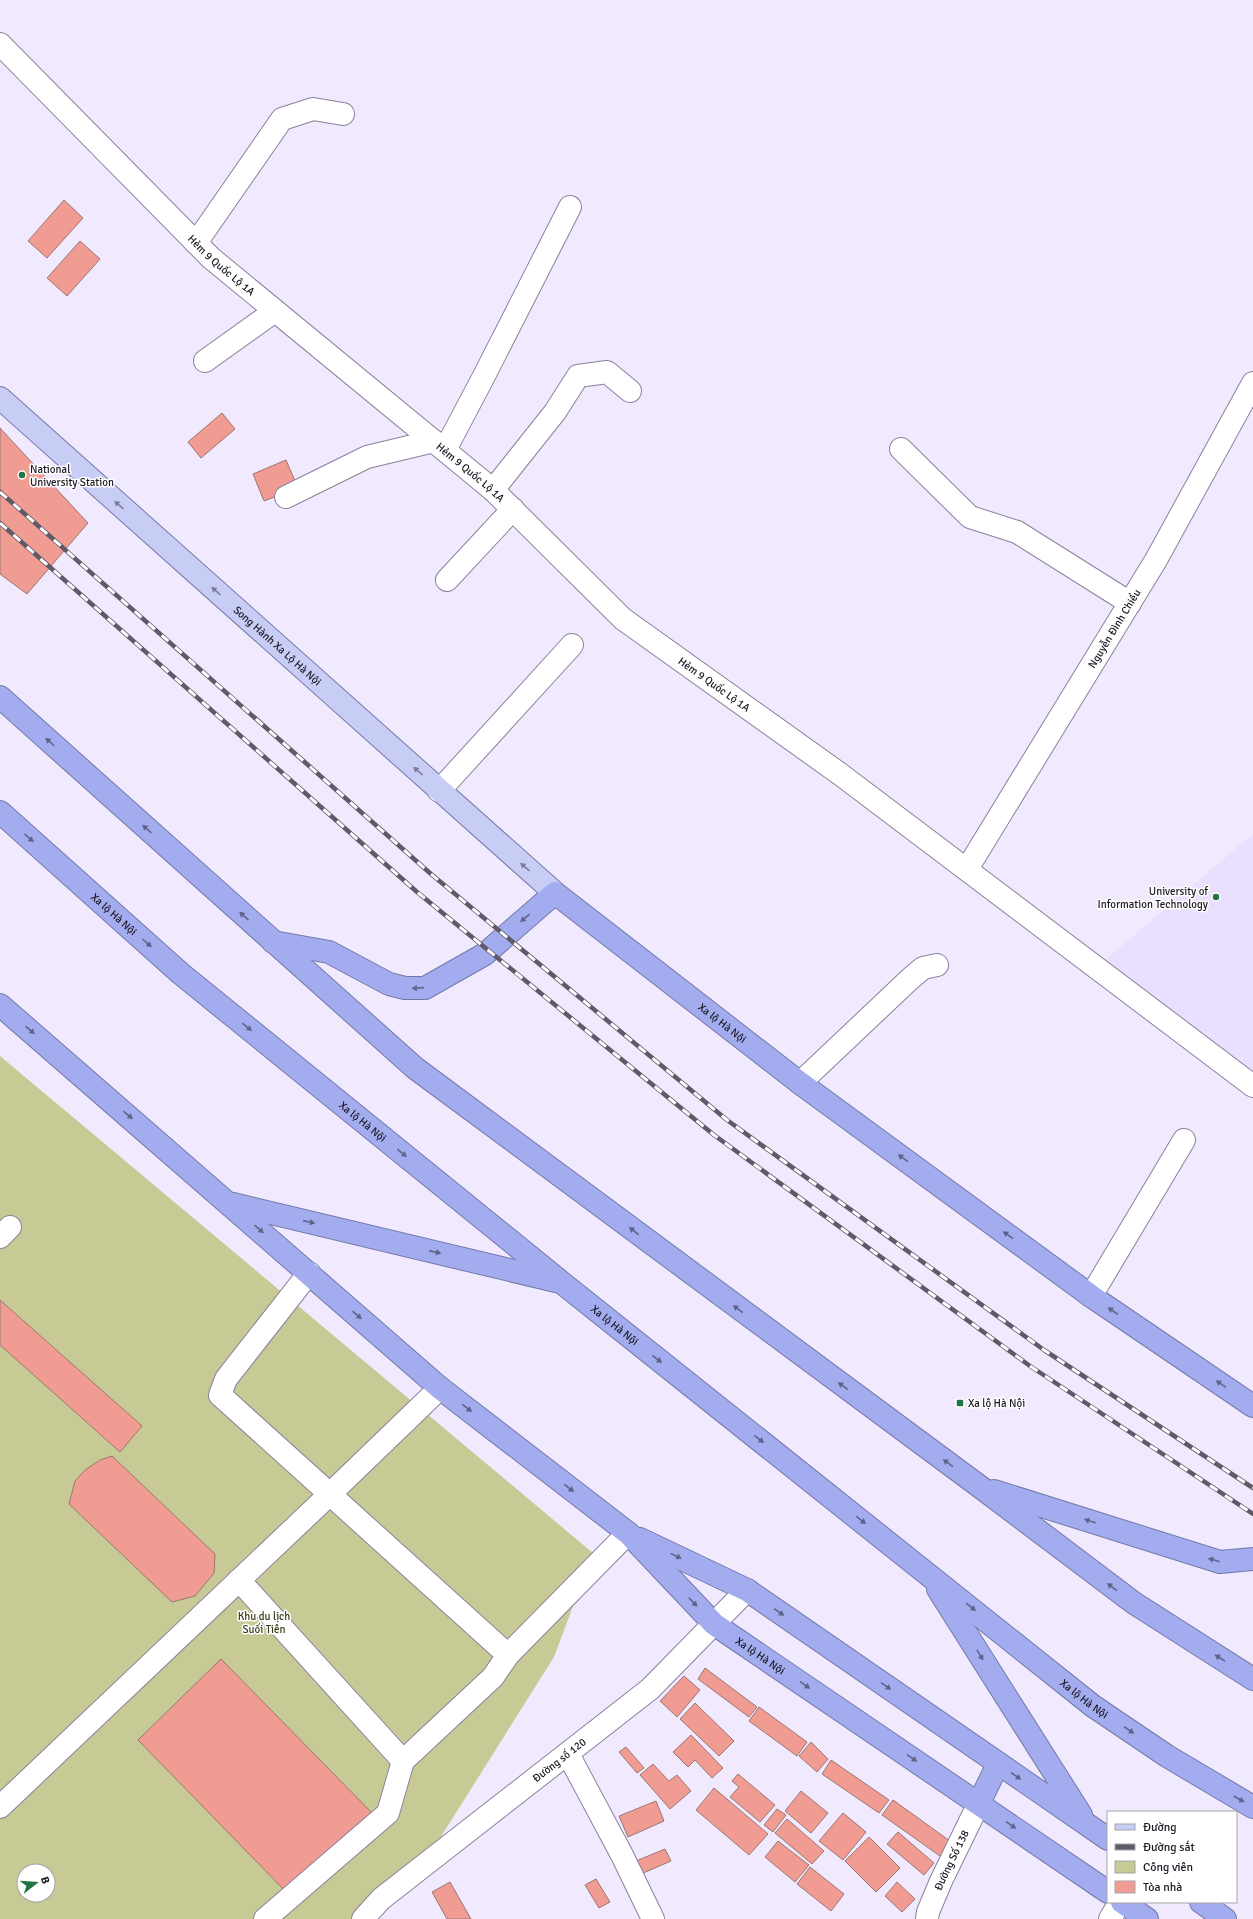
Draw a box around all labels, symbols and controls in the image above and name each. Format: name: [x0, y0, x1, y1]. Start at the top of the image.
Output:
street label: Hẻm 9 Quốc Lộ 1A: [185, 232, 258, 299]
street label: Hẻm 9 Quốc Lộ 1A: [433, 440, 507, 505]
place label: National University Station: [30, 463, 114, 489]
marker: National University Station: [17, 470, 27, 480]
one-way arrow: [114, 500, 125, 509]
one-way arrow: [211, 587, 222, 596]
street label: Nguyễn Đình Chiểu: [1085, 587, 1144, 671]
street label: Song Hành Xa Lộ Hà Nội: [231, 603, 324, 689]
street label: Hẻm 9 Quốc Lộ 1A: [675, 655, 753, 715]
one-way arrow: [45, 738, 55, 747]
one-way arrow: [412, 767, 423, 776]
one-way arrow: [142, 824, 152, 834]
one-way arrow: [24, 834, 34, 843]
one-way arrow: [521, 863, 530, 872]
place label: University of Information Technology: [1097, 885, 1209, 911]
street label: Xa lộ Hà Nội: [88, 890, 139, 938]
marker: University of Information Technology: [1211, 892, 1221, 902]
one-way arrow: [239, 911, 249, 920]
one-way arrow: [520, 914, 531, 923]
one-way arrow: [142, 939, 152, 948]
one-way arrow: [412, 985, 424, 992]
street label: Xa lộ Hà Nội: [695, 1001, 749, 1046]
one-way arrow: [241, 1022, 252, 1031]
one-way arrow: [24, 1026, 35, 1035]
street label: Xa lộ Hà Nội: [336, 1099, 389, 1145]
one-way arrow: [123, 1111, 133, 1120]
one-way arrow: [396, 1149, 407, 1157]
one-way arrow: [898, 1154, 908, 1162]
one-way arrow: [303, 1219, 315, 1225]
one-way arrow: [255, 1224, 264, 1233]
one-way arrow: [629, 1228, 639, 1236]
one-way arrow: [1003, 1231, 1013, 1239]
one-way arrow: [429, 1250, 441, 1256]
street label: Xa lộ Hà Nội: [588, 1302, 641, 1348]
one-way arrow: [733, 1305, 744, 1313]
one-way arrow: [1108, 1307, 1119, 1315]
one-way arrow: [352, 1310, 362, 1319]
one-way arrow: [652, 1354, 663, 1363]
one-way arrow: [1216, 1380, 1226, 1388]
one-way arrow: [838, 1382, 848, 1390]
place label: Xa lộ Hà Nội: [968, 1397, 1025, 1410]
marker: Xa lộ Hà Nội: [955, 1398, 965, 1408]
one-way arrow: [461, 1404, 472, 1412]
one-way arrow: [754, 1435, 765, 1444]
one-way arrow: [942, 1459, 953, 1467]
one-way arrow: [564, 1483, 575, 1492]
one-way arrow: [856, 1516, 867, 1524]
one-way arrow: [1084, 1518, 1096, 1524]
one-way arrow: [670, 1553, 681, 1559]
one-way arrow: [1208, 1557, 1220, 1563]
one-way arrow: [1106, 1582, 1117, 1591]
one-way arrow: [689, 1597, 698, 1607]
one-way arrow: [965, 1603, 976, 1612]
one-way arrow: [774, 1608, 785, 1616]
park label: Khu du lịch Suối Tiên: [238, 1610, 290, 1636]
street label: Xa lộ Hà Nội: [733, 1634, 787, 1677]
one-way arrow: [976, 1649, 984, 1660]
one-way arrow: [1214, 1655, 1226, 1662]
street label: Xa lộ Hà Nội: [1057, 1676, 1111, 1721]
one-way arrow: [799, 1681, 810, 1689]
one-way arrow: [881, 1682, 891, 1690]
one-way arrow: [1123, 1726, 1134, 1734]
street label: Đường số 120: [530, 1735, 589, 1785]
one-way arrow: [907, 1754, 917, 1762]
one-way arrow: [1011, 1772, 1021, 1780]
one-way arrow: [1233, 1795, 1245, 1802]
legend: [1107, 1811, 1237, 1903]
text: Đường: [1143, 1820, 1177, 1835]
one-way arrow: [1006, 1821, 1017, 1829]
street label: Đường Số 138: [932, 1828, 972, 1892]
text: Đường sắt: [1143, 1840, 1195, 1855]
text: Công viên: [1143, 1860, 1193, 1875]
north arrow: [16, 1863, 56, 1903]
text: B: [38, 1875, 52, 1886]
text: Tòa nhà: [1143, 1880, 1182, 1895]

